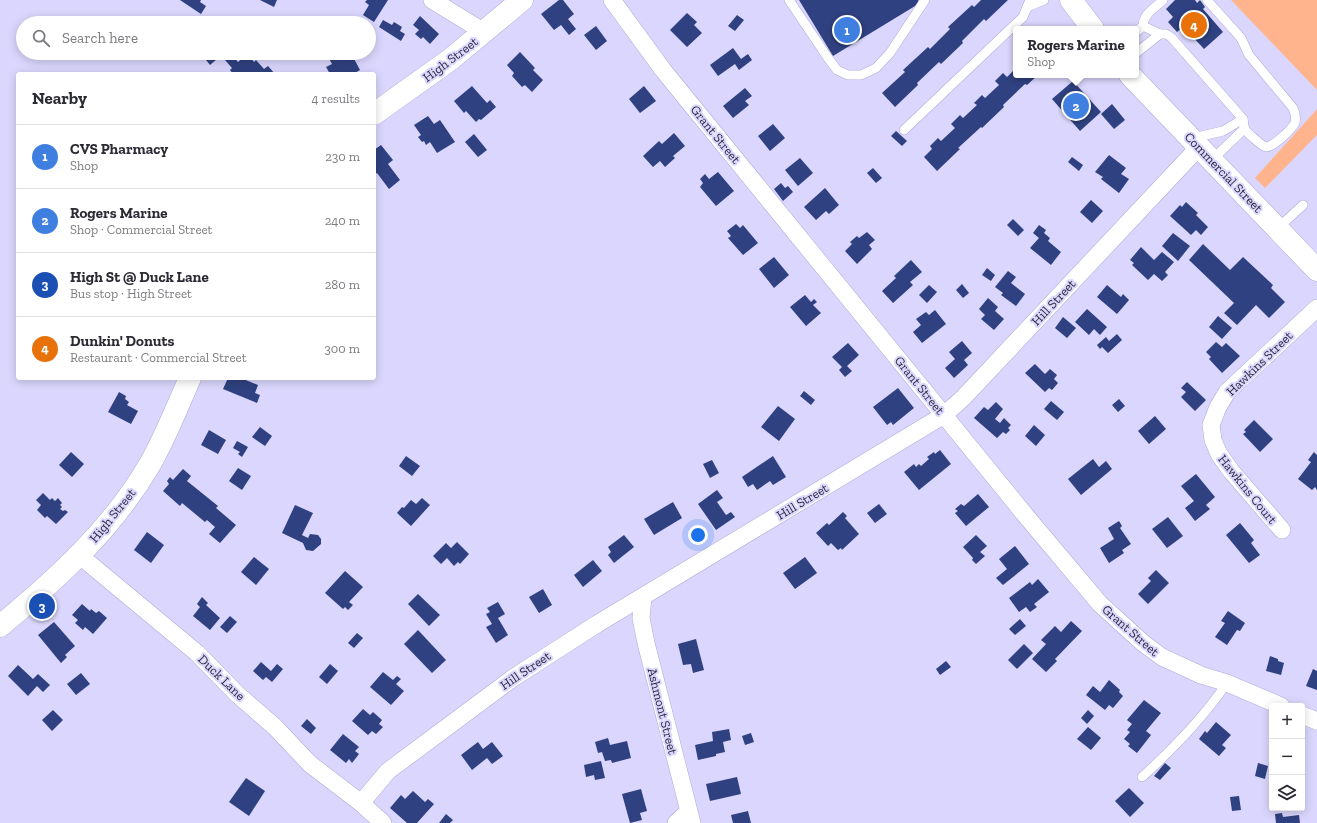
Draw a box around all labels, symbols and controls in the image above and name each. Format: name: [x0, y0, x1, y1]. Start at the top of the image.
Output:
pin: 4: [1181, 10, 1207, 40]
pin: 1: [834, 15, 860, 45]
search box: [16, 16, 376, 60]
popup: [1013, 26, 1139, 78]
icon: search: [30, 27, 52, 49]
text: Search here: [62, 29, 138, 47]
street label: High Street: [420, 34, 481, 85]
text: Rogers Marine: [1027, 36, 1125, 54]
text: Shop: [1027, 54, 1055, 69]
text: Nearby: [32, 88, 87, 108]
text: 4 results: [312, 91, 360, 106]
pin: 2: [1063, 91, 1089, 121]
street label: Grant Street: [688, 102, 744, 166]
street label: Commercial Street: [1182, 129, 1266, 216]
text: CVS Pharmacy: [70, 140, 168, 158]
text: 1: [42, 149, 48, 164]
text: 230 m: [325, 149, 360, 164]
text: Shop: [70, 158, 98, 173]
text: Rogers Marine: [70, 204, 168, 222]
text: 2: [42, 213, 48, 228]
text: 240 m: [325, 213, 360, 228]
text: Shop · Commercial Street: [70, 222, 212, 237]
text: High St @ Duck Lane: [70, 268, 209, 286]
street label: Hill Street: [1028, 276, 1079, 329]
text: 3: [42, 277, 48, 292]
text: 280 m: [325, 277, 360, 292]
text: Bus stop · High Street: [70, 286, 192, 301]
street label: Hawkins Street: [1223, 328, 1296, 399]
text: Dunkin' Donuts: [70, 332, 174, 350]
text: 4: [41, 341, 49, 356]
text: 300 m: [324, 341, 360, 356]
text: Restaurant · Commercial Street: [70, 350, 247, 365]
street label: Grant Street: [892, 353, 948, 417]
street label: Hawkins Court: [1215, 452, 1280, 527]
street label: Hill Street: [774, 480, 831, 523]
street label: High Street: [86, 485, 139, 545]
your location: [688, 525, 708, 545]
pin: 3: [29, 591, 55, 621]
street label: Grant Street: [1099, 602, 1162, 659]
street label: Hill Street: [497, 648, 553, 693]
street label: Duck Lane: [195, 651, 248, 703]
street label: Ashmont Street: [645, 666, 681, 756]
map controls: [1269, 703, 1305, 811]
button: +: [1269, 703, 1305, 739]
button: −: [1269, 739, 1305, 775]
button: layers: [1269, 775, 1305, 811]

